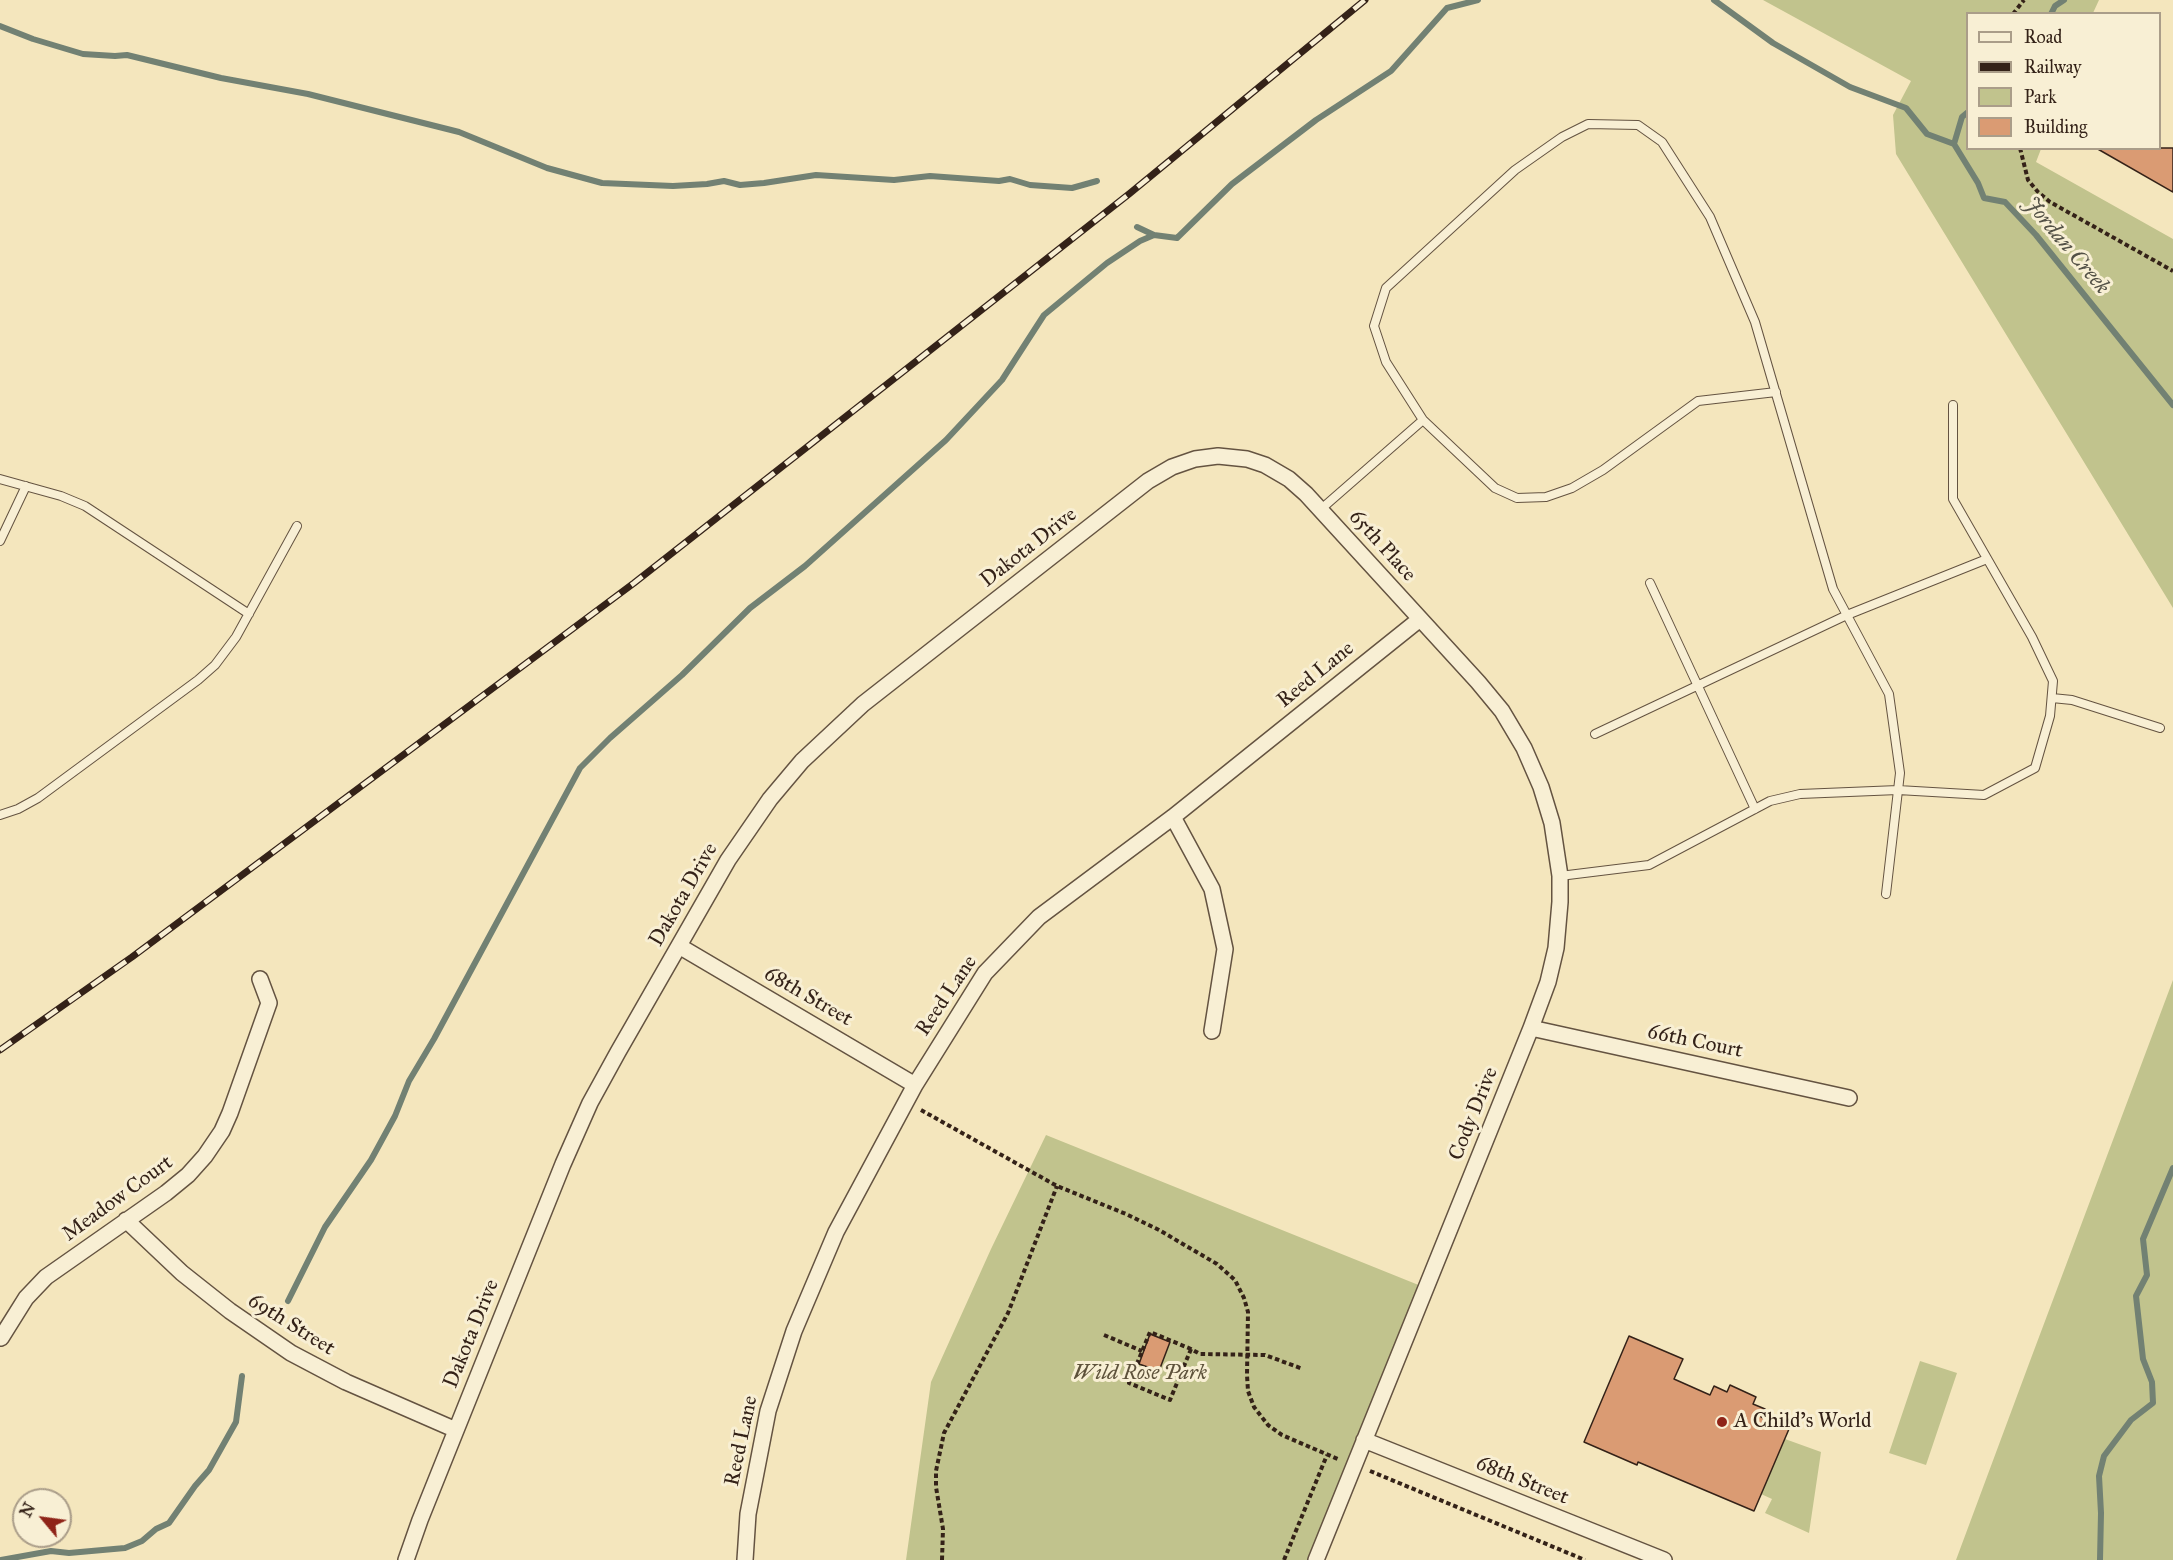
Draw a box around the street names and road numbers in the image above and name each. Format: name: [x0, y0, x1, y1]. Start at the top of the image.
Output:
street label: Dakota Drive: [976, 503, 1082, 593]
street label: 65th Place: [1343, 505, 1421, 587]
street label: Reed Lane: [1272, 636, 1360, 714]
street label: Dakota Drive: [644, 839, 724, 951]
street label: Reed Lane: [911, 951, 983, 1041]
street label: 68th Street: [759, 962, 857, 1032]
street label: 66th Court: [1645, 1020, 1745, 1064]
street label: Cody Drive: [1444, 1064, 1504, 1164]
street label: Meadow Court: [58, 1151, 178, 1247]
street label: Dakota Drive: [439, 1276, 505, 1392]
street label: 69th Street: [243, 1288, 339, 1362]
street label: Reed Lane: [720, 1394, 764, 1488]
street label: 68th Street: [1472, 1451, 1572, 1511]

